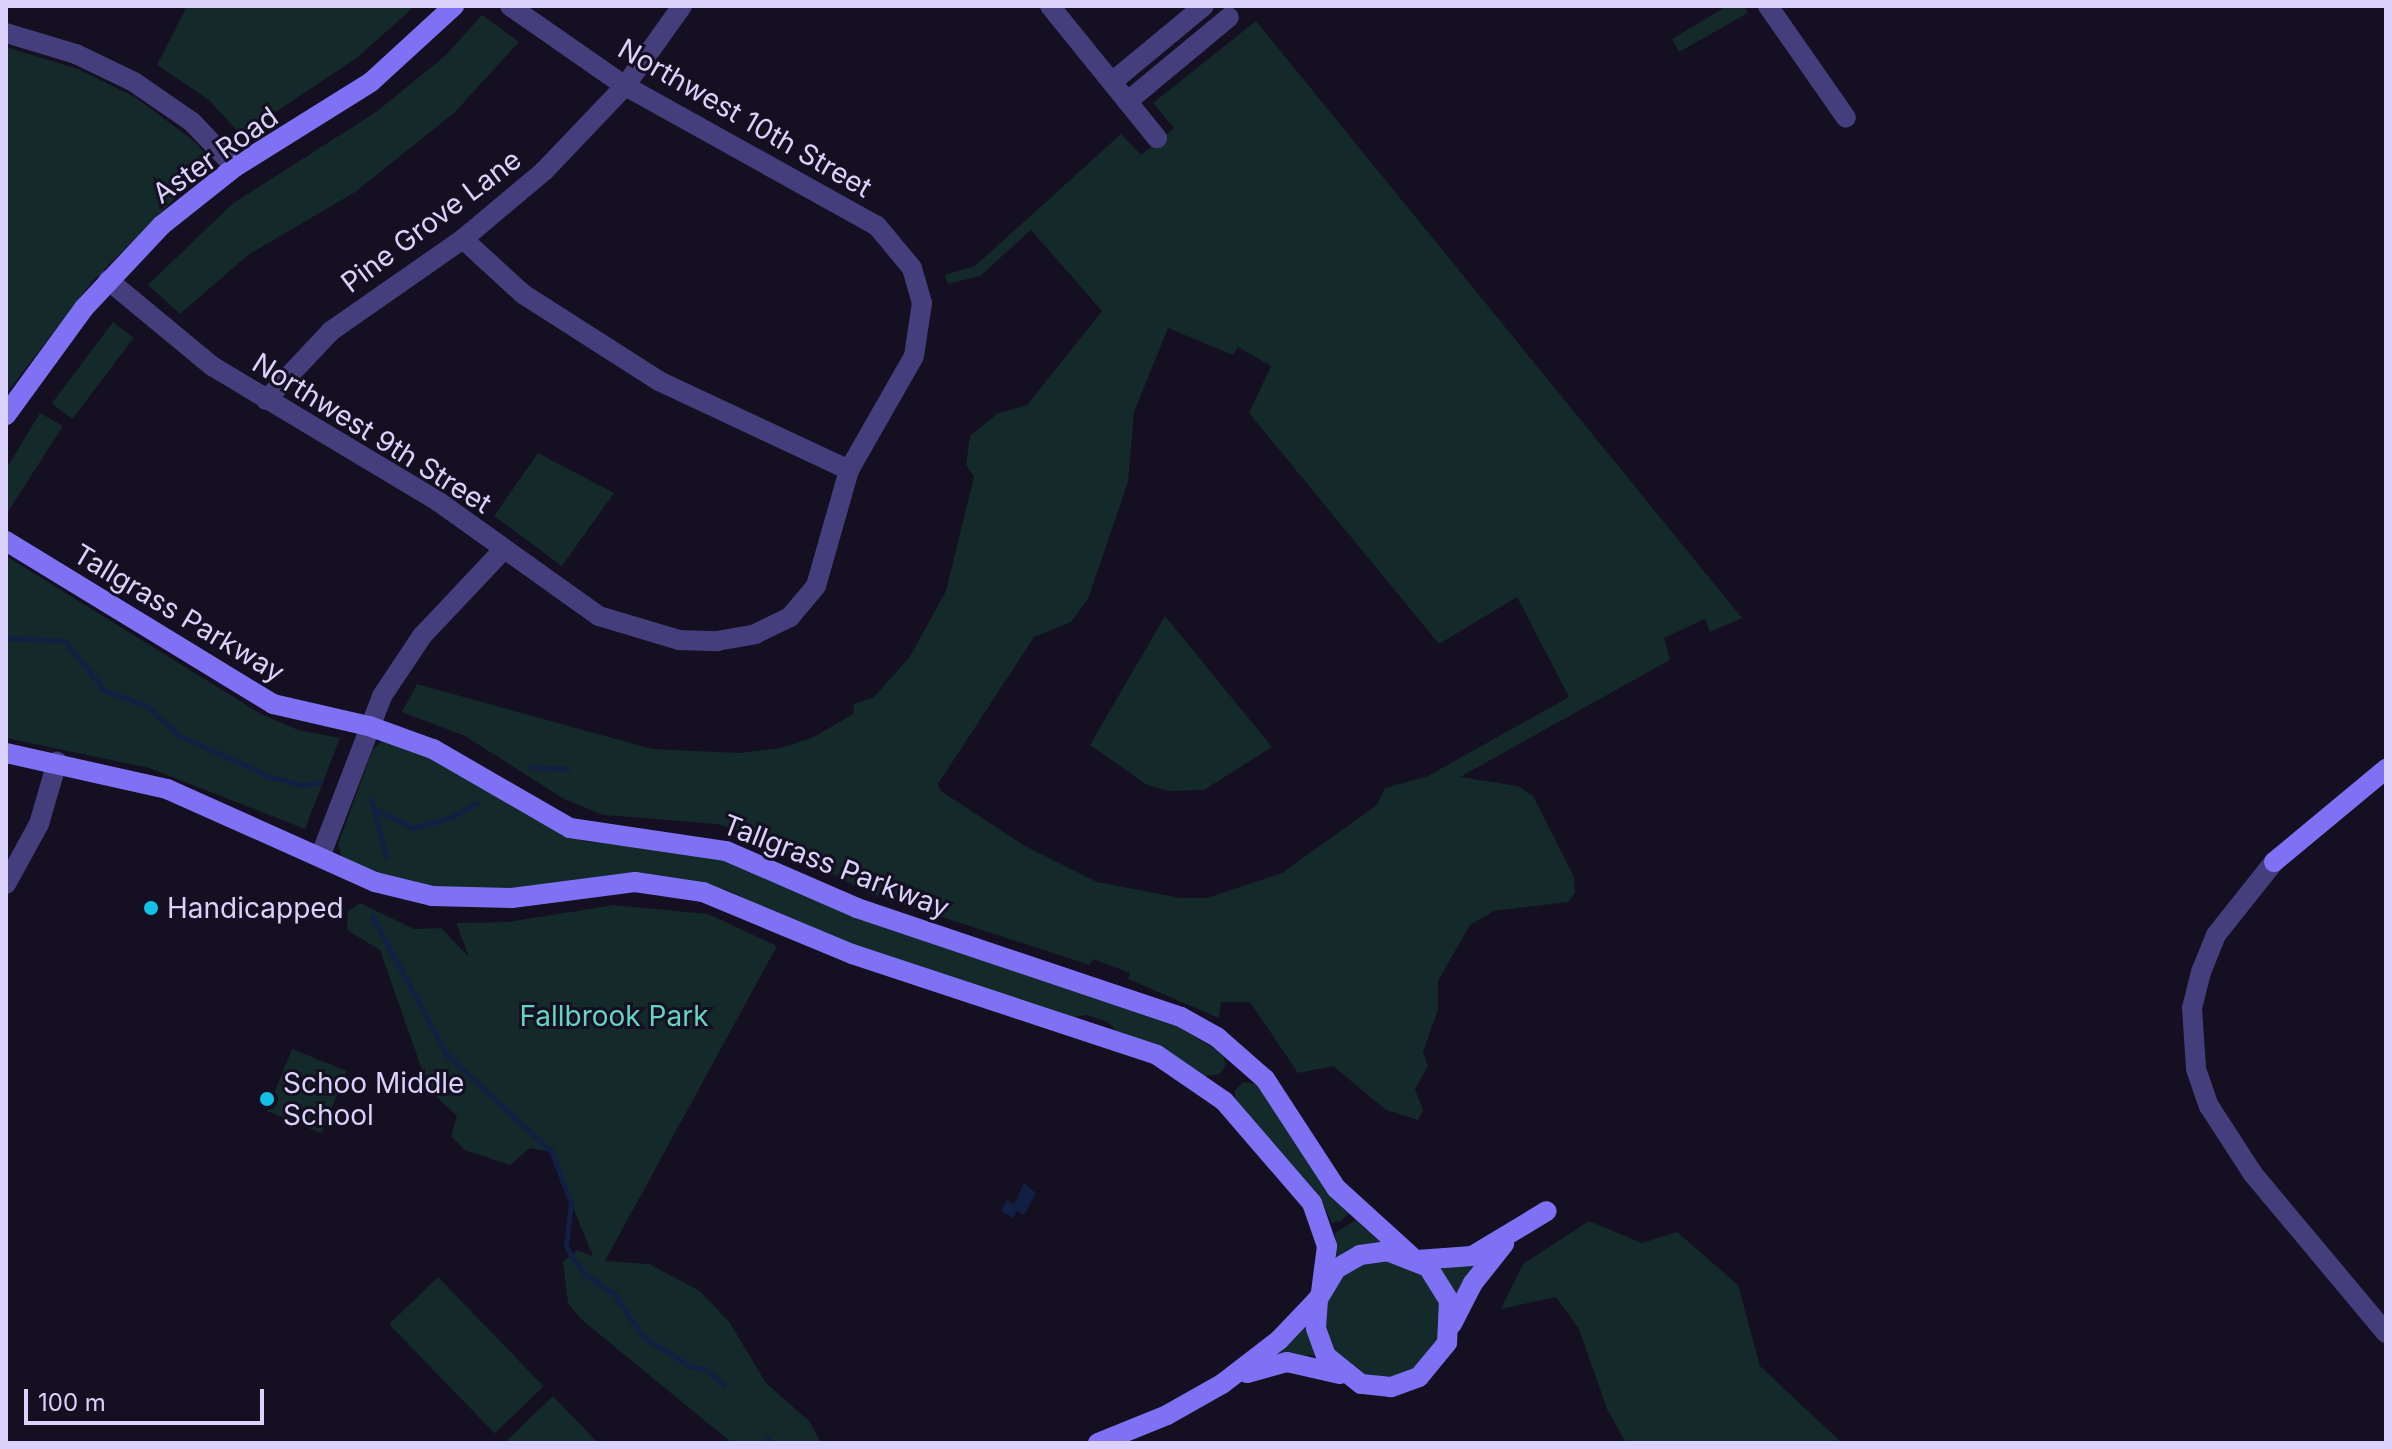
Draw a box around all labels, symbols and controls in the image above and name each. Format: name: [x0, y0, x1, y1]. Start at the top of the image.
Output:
street label: Northwest 10th Street: [612, 32, 878, 204]
street label: Aster Road: [146, 100, 284, 210]
street label: Pine Grove Lane: [334, 142, 528, 300]
street label: Northwest 9th Street: [246, 346, 498, 520]
street label: Tallgrass Parkway: [67, 537, 291, 689]
street label: Tallgrass Parkway: [718, 807, 954, 925]
place label: Handicapped: [167, 891, 344, 925]
marker: Handicapped: [142, 899, 160, 917]
park label: Fallbrook Park: [519, 999, 709, 1033]
place label: Schoo Middle School: [283, 1066, 464, 1132]
marker: Schoo Middle School: [258, 1090, 276, 1108]
scale bar: [28, 1373, 268, 1423]
text: 100 m: [38, 1388, 106, 1417]

